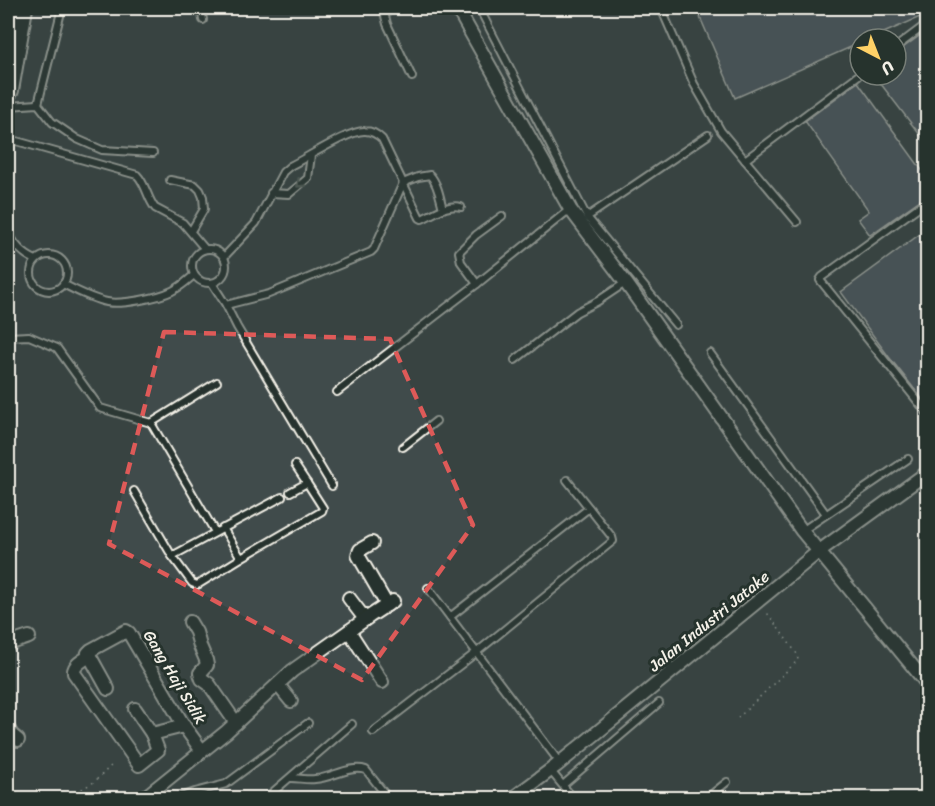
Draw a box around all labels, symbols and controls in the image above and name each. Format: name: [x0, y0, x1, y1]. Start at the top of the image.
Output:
north arrow: [848, 27, 908, 87]
text: U: [873, 53, 901, 83]
one-way arrow: [297, 177, 307, 188]
street label: Jalan Industri Jatake: [641, 563, 776, 680]
street label: Gang Haji Sidik: [135, 624, 215, 730]

